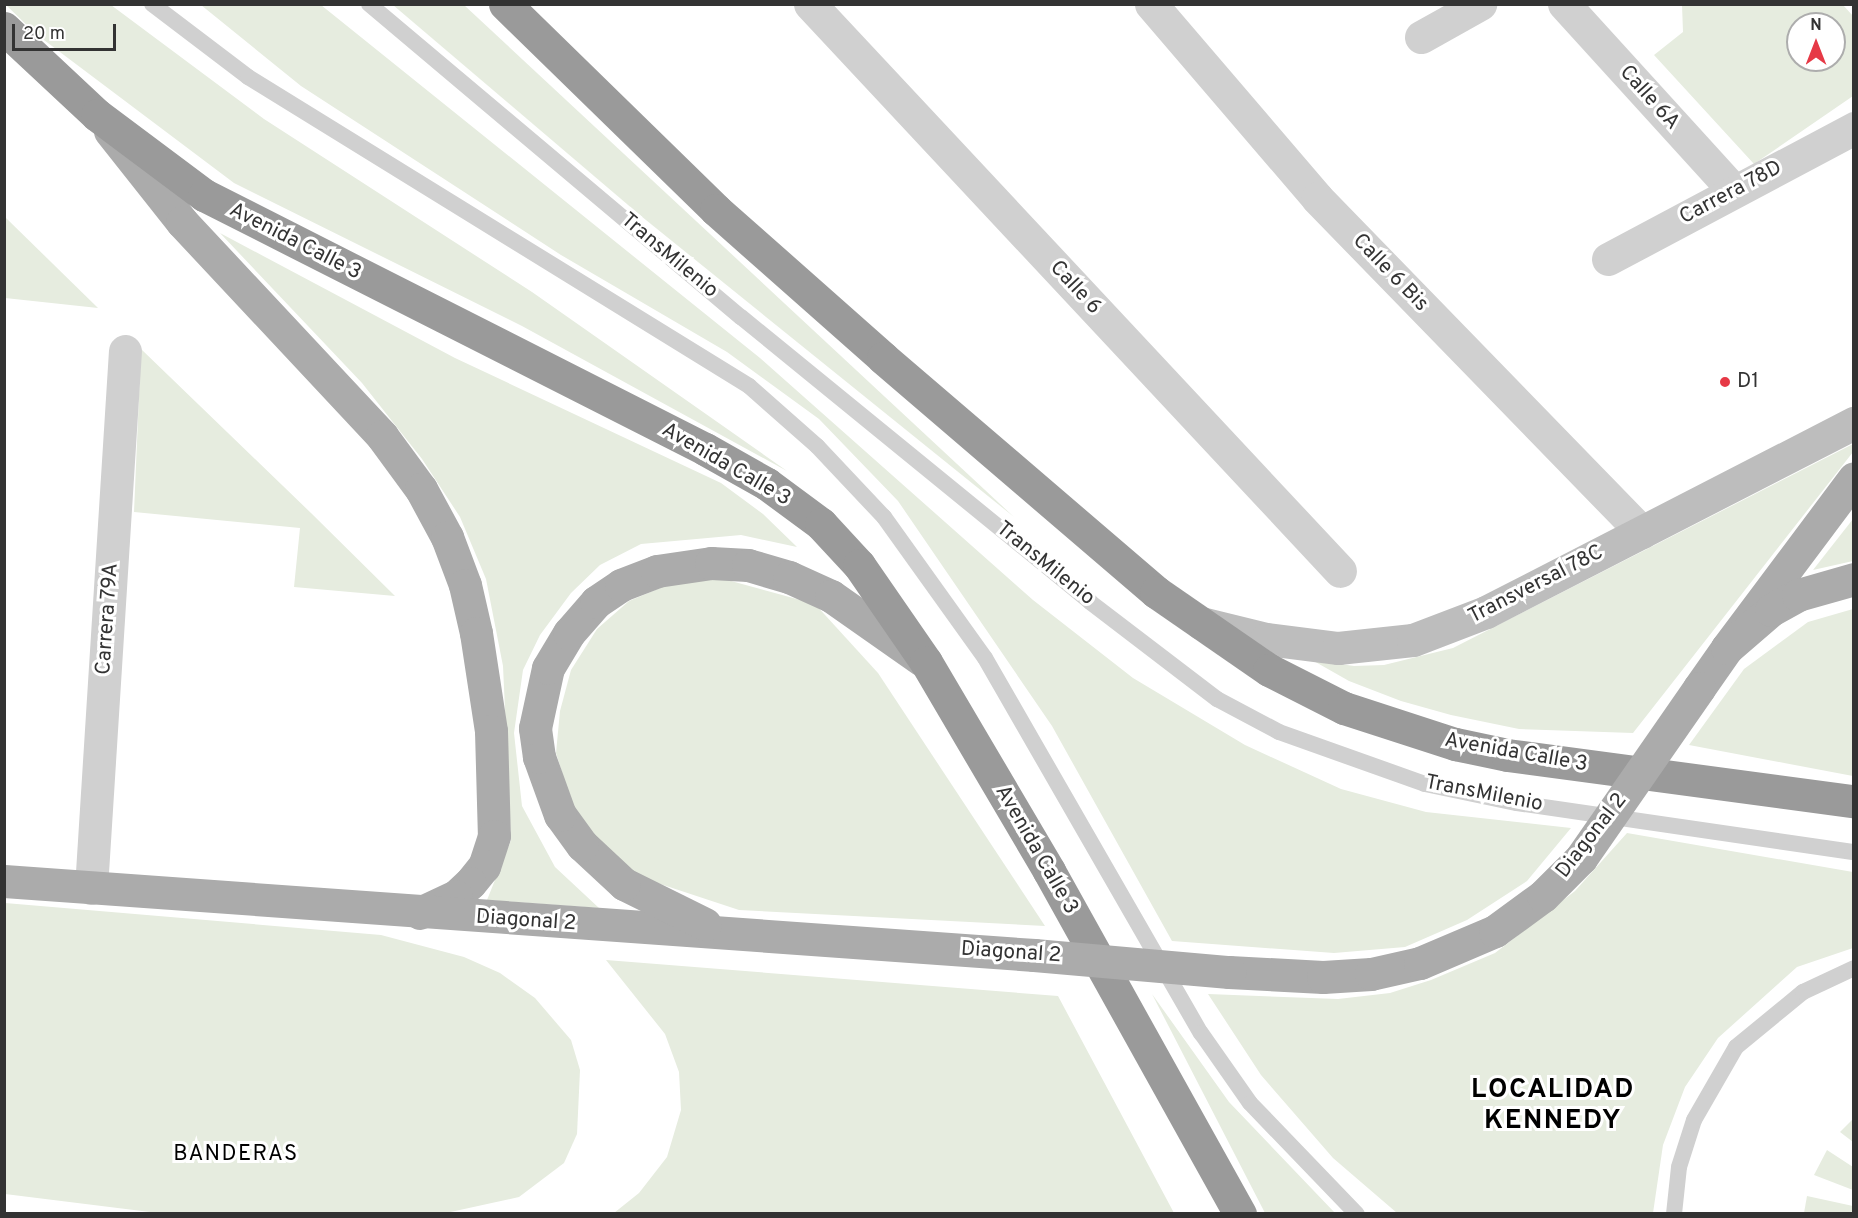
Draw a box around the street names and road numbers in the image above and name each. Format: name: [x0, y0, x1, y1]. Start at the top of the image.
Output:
street label: Calle 6A: [1613, 60, 1685, 136]
street label: Carrera 78D: [1675, 155, 1787, 231]
street label: Avenida Calle 3: [225, 198, 365, 286]
street label: TransMilenio: [615, 208, 723, 304]
street label: Calle 6 Bis: [1347, 229, 1433, 317]
street label: Calle 6: [1044, 256, 1106, 320]
street label: Avenida Calle 3: [657, 418, 795, 512]
street label: TransMilenio: [991, 517, 1099, 611]
street label: Transversal 78C: [1464, 540, 1608, 630]
street label: Carrera 79A: [91, 562, 125, 676]
street label: Avenida Calle 3: [1443, 728, 1589, 778]
street label: TransMilenio: [1423, 770, 1545, 818]
street label: Avenida Calle 3: [989, 781, 1083, 919]
street label: Diagonal 2: [1551, 789, 1633, 883]
street label: Diagonal 2: [475, 905, 577, 937]
street label: Diagonal 2: [960, 937, 1062, 969]

